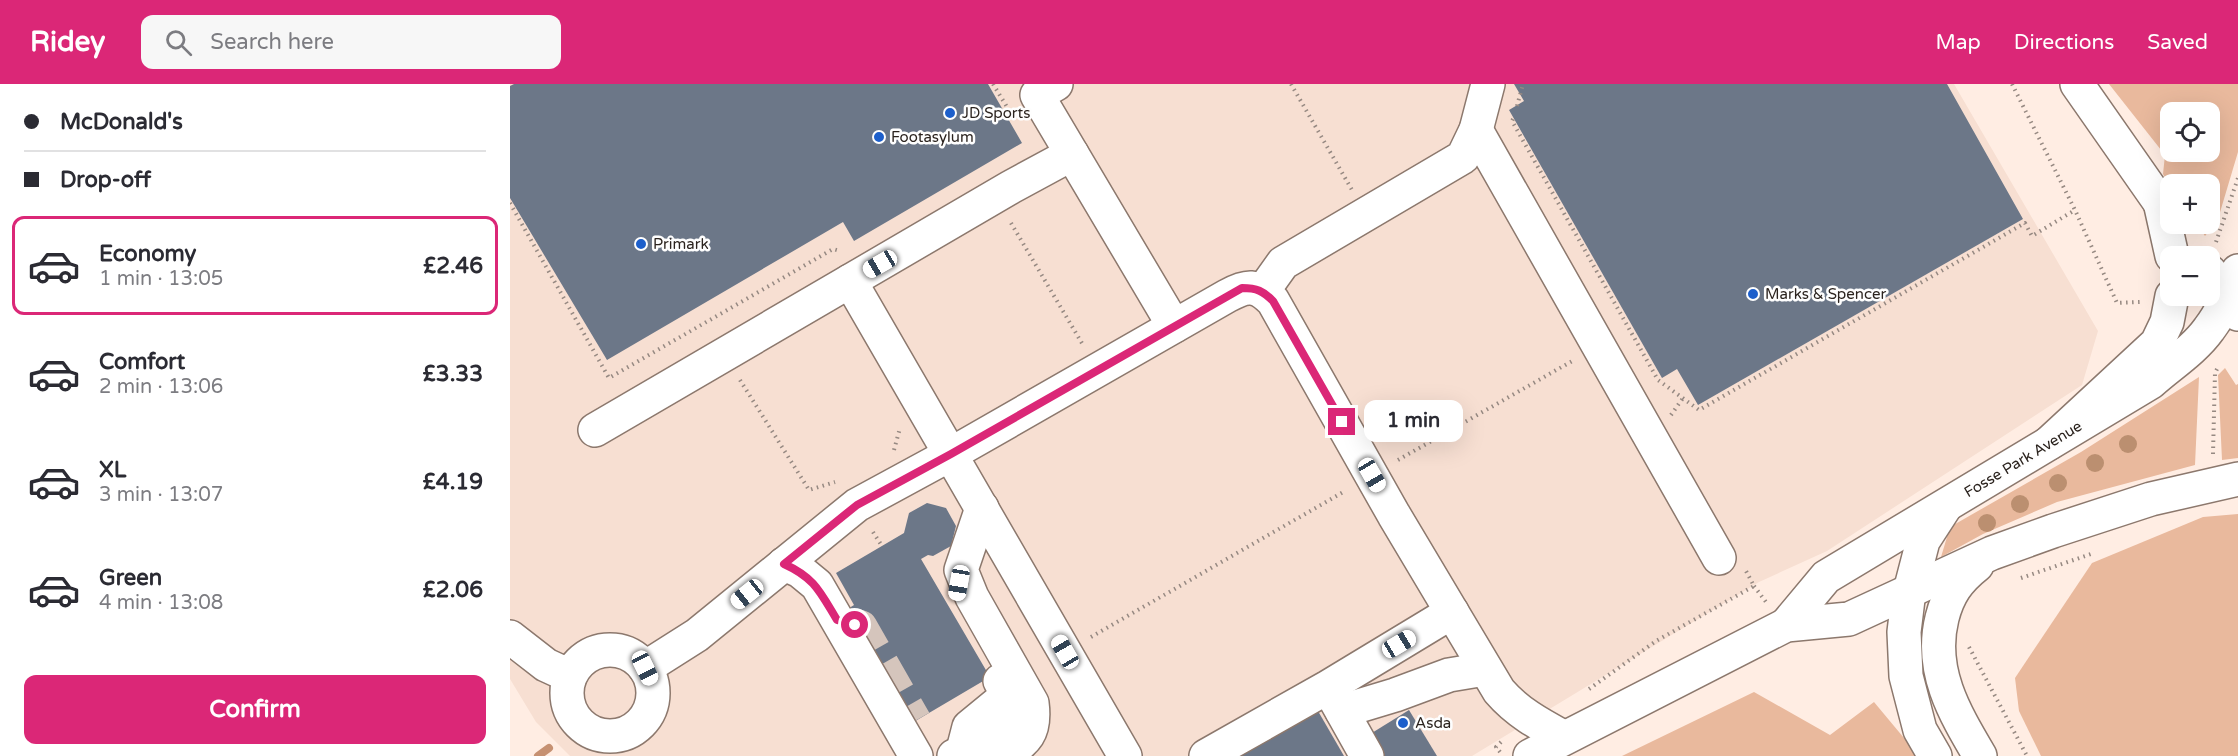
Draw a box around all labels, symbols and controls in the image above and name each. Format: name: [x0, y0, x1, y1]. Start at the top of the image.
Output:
search box: [141, 15, 561, 69]
text: Ridey: [30, 25, 105, 59]
icon: search: [162, 26, 195, 59]
text: Search here: [210, 29, 334, 55]
text: Map: [1935, 30, 1981, 55]
text: Directions: [2014, 30, 2114, 55]
text: Saved: [2147, 30, 2208, 55]
map controls: [2160, 102, 2220, 306]
button: locate: [2160, 102, 2220, 162]
place label: JD Sports: [962, 104, 1031, 122]
marker: JD Sports: [943, 106, 957, 120]
text: McDonald's: [60, 109, 183, 135]
place label: Footasylum: [891, 128, 974, 146]
marker: Footasylum: [872, 130, 886, 144]
text: Drop-off: [60, 167, 151, 193]
button: +: [2160, 174, 2220, 234]
place label: Primark: [653, 235, 709, 253]
marker: Primark: [634, 237, 648, 251]
icon: car: [27, 239, 81, 293]
text: Economy: [99, 241, 196, 267]
button: −: [2160, 246, 2220, 306]
car: [860, 247, 900, 281]
text: £2.46: [423, 253, 483, 279]
text: 1 min · 13:05: [99, 267, 223, 291]
place label: Marks & Spencer: [1765, 285, 1886, 303]
marker: Marks & Spencer: [1746, 287, 1760, 301]
icon: car: [27, 347, 81, 401]
text: Comfort: [99, 349, 185, 375]
text: £3.33: [423, 361, 483, 387]
text: 2 min · 13:06: [99, 375, 223, 399]
callout: 1 min: [1363, 401, 1462, 443]
route end: [1328, 408, 1355, 435]
text: 1 min: [1387, 409, 1440, 433]
street label: Fosse Park Avenue: [1961, 417, 2085, 501]
icon: car: [27, 455, 81, 509]
car: [1355, 455, 1389, 495]
text: XL: [99, 457, 126, 483]
text: £4.19: [423, 469, 483, 495]
text: 3 min · 13:07: [99, 483, 223, 507]
icon: car: [27, 563, 81, 617]
car: [947, 564, 971, 602]
text: Green: [99, 565, 162, 591]
car: [727, 576, 767, 612]
text: £2.06: [423, 577, 483, 603]
text: 4 min · 13:08: [99, 591, 223, 615]
route start: [841, 611, 868, 638]
car: [1379, 627, 1419, 661]
car: [1048, 632, 1082, 672]
car: [629, 648, 661, 688]
button: Confirm: [24, 675, 486, 744]
place label: Asda: [1415, 714, 1451, 732]
marker: Asda: [1396, 716, 1410, 730]

